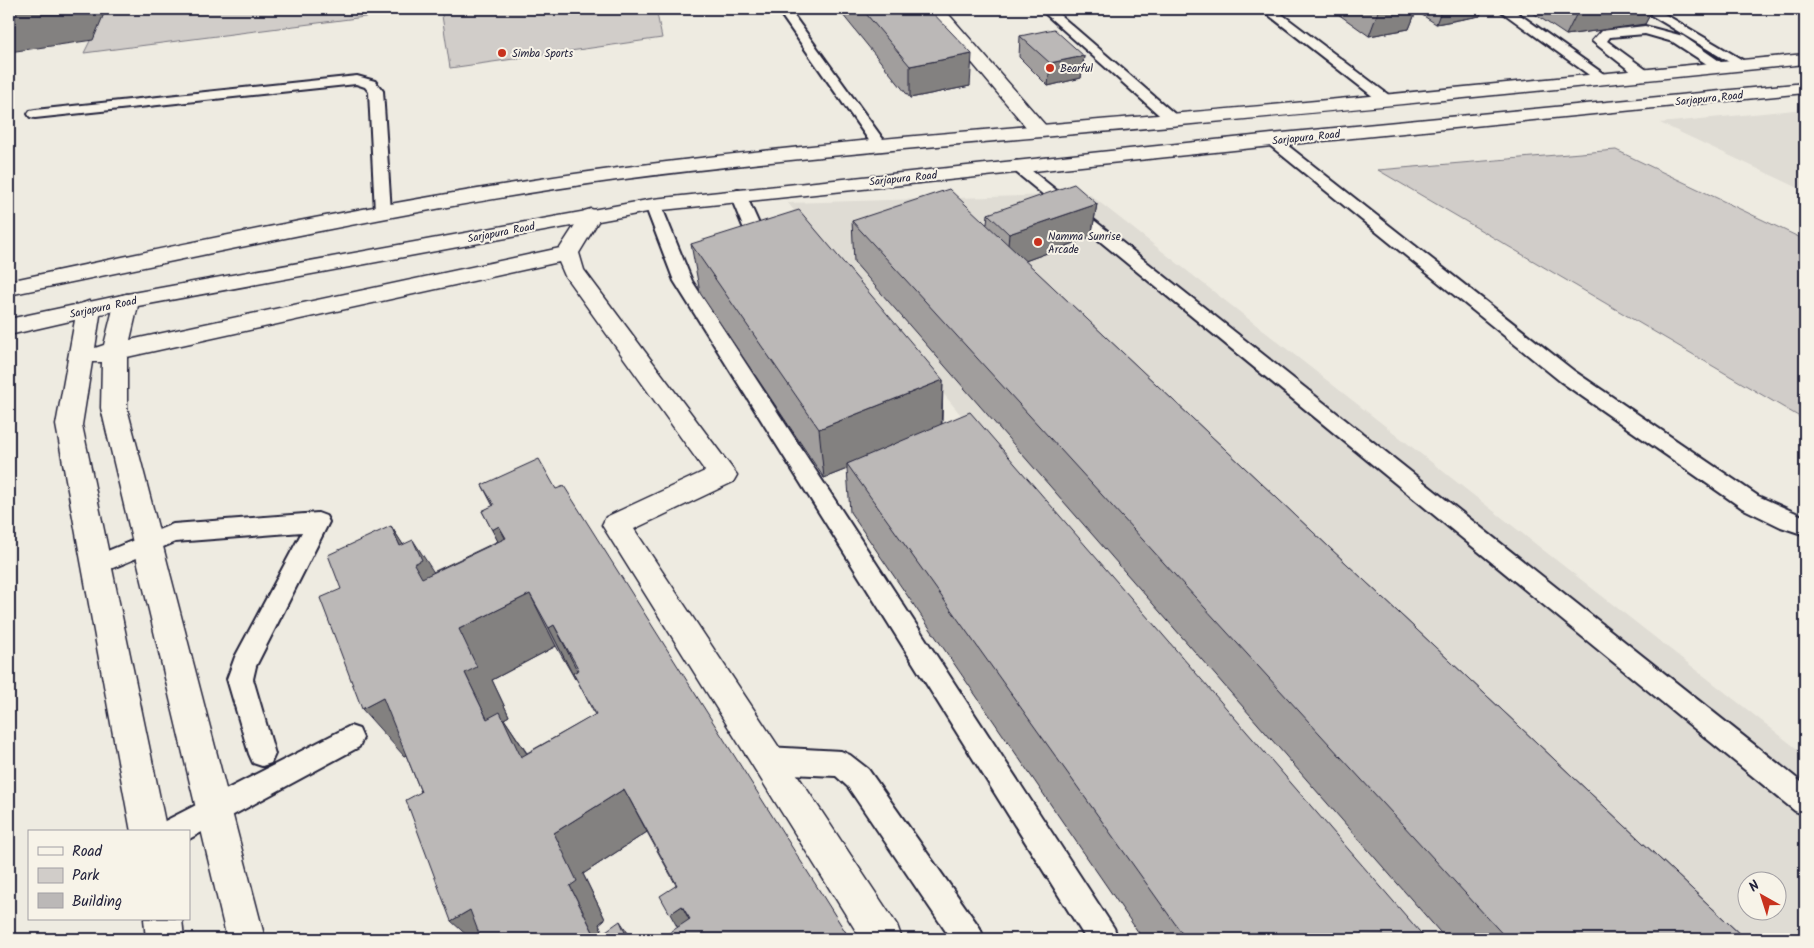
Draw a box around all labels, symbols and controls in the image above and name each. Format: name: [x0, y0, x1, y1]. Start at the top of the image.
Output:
place label: Simba Sports: [512, 45, 574, 63]
marker: Simba Sports: [496, 47, 508, 59]
place label: Bearful: [1060, 60, 1093, 78]
marker: Bearful: [1044, 62, 1056, 74]
street label: Sarjapura Road: [1674, 86, 1745, 112]
street label: Sarjapura Road: [1271, 125, 1342, 151]
street label: Sarjapura Road: [868, 166, 939, 192]
street label: Sarjapura Road: [466, 218, 537, 248]
place label: Namma Sunrise Arcade: [1048, 228, 1121, 259]
marker: Namma Sunrise Arcade: [1032, 236, 1044, 248]
street label: Sarjapura Road: [68, 292, 139, 324]
legend: [28, 830, 190, 920]
text: Road: [72, 840, 103, 864]
text: Park: [72, 864, 100, 888]
north arrow: [1736, 870, 1786, 920]
text: N: [1744, 875, 1765, 898]
text: Building: [72, 890, 122, 914]

